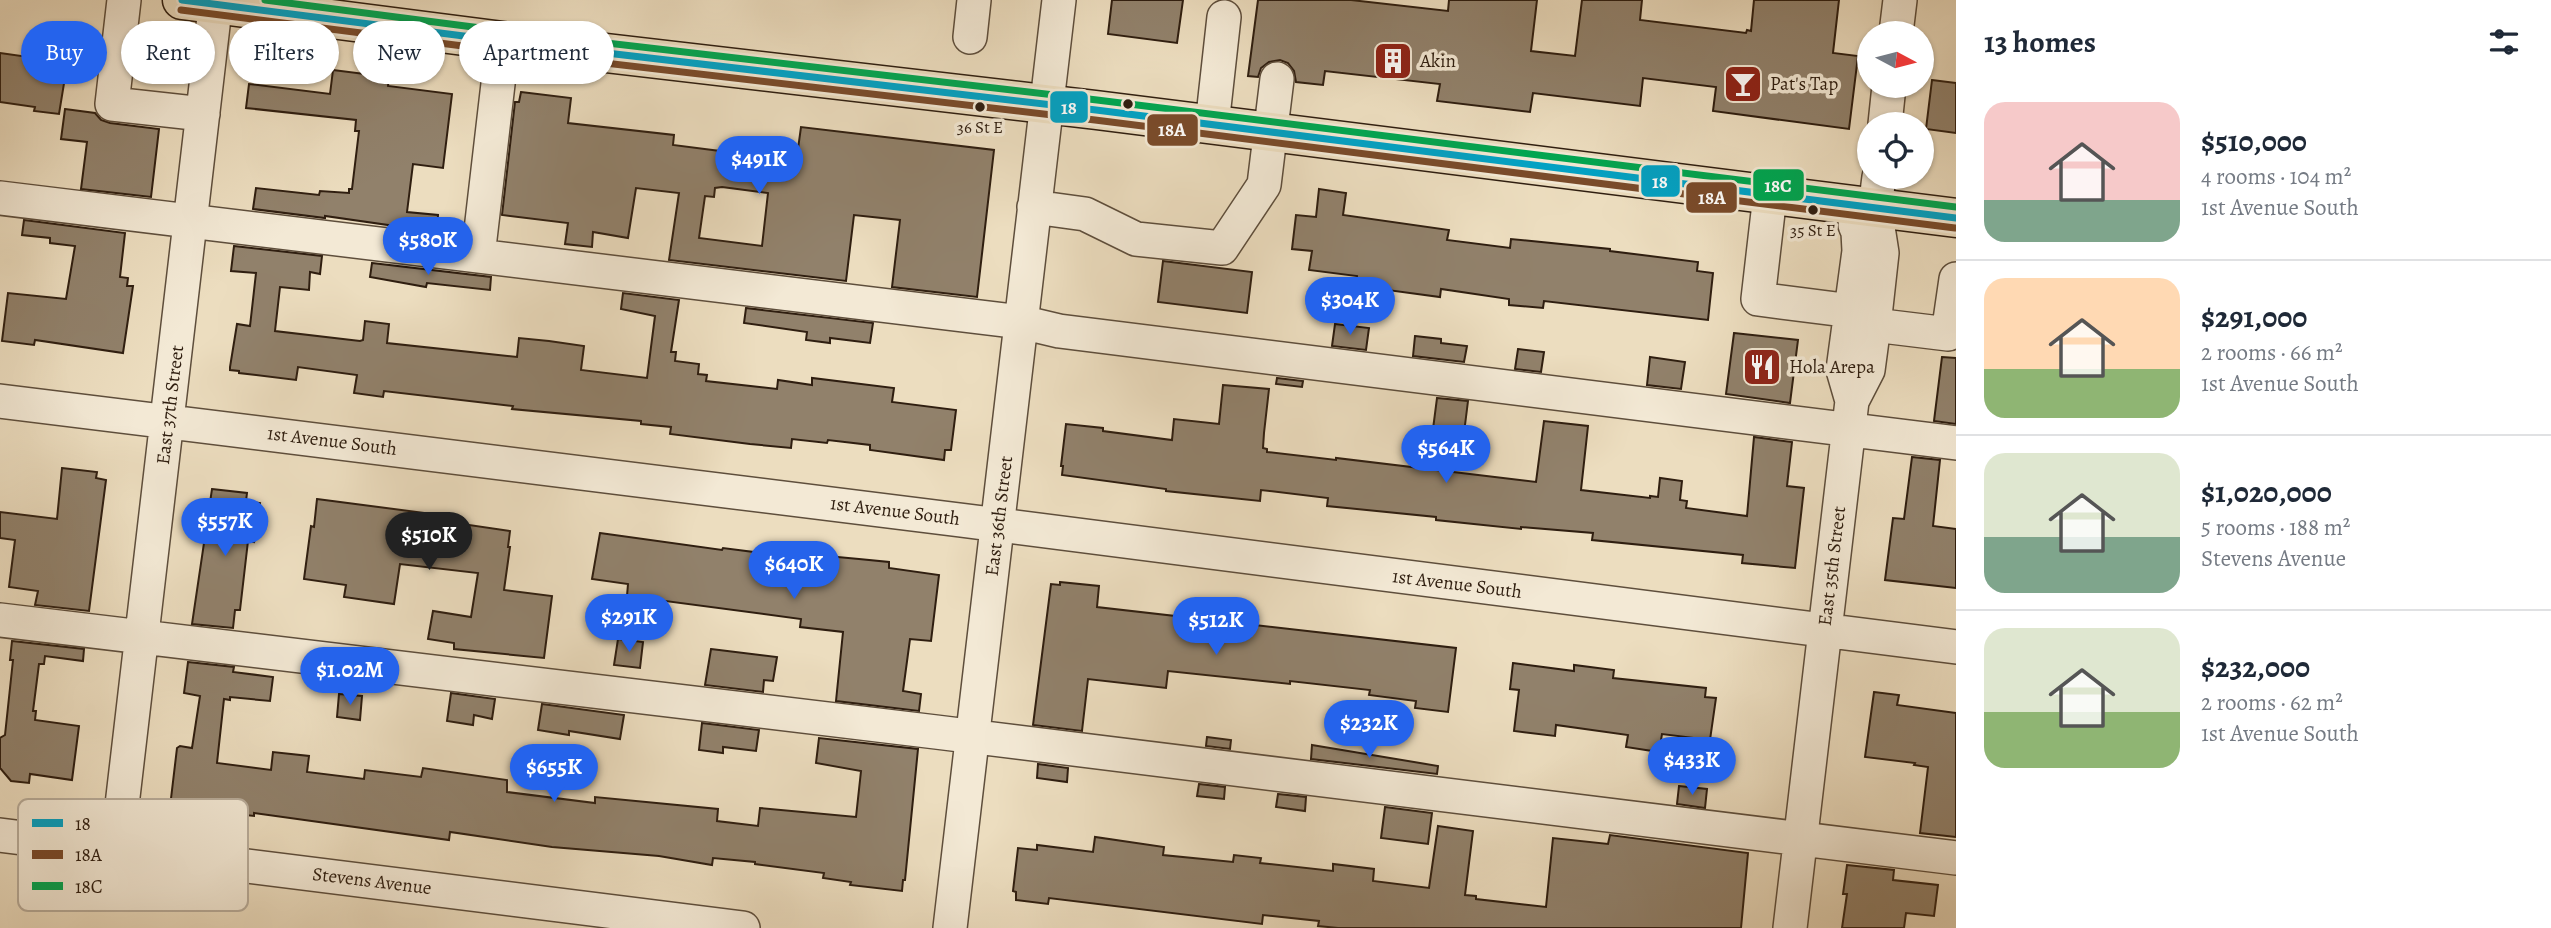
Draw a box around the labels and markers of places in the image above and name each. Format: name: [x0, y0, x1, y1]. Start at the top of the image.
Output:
building icon: Akin: [1372, 40, 1414, 82]
place label: Akin: [1419, 48, 1456, 74]
bar icon: Pat's Tap: [1722, 63, 1764, 105]
place label: Pat's Tap: [1770, 71, 1838, 97]
unlabelled marker: [1121, 97, 1135, 111]
marker: 36 St E: [973, 100, 987, 114]
place label: 36 St E: [957, 116, 1003, 139]
pin: $491K: [710, 136, 808, 196]
marker: 35 St E: [1806, 203, 1820, 217]
pin: $580K: [379, 218, 477, 277]
place label: 35 St E: [1790, 219, 1836, 242]
pin: $304K: [1301, 278, 1399, 337]
restaurant icon: Hola Arepa: [1741, 346, 1783, 388]
place label: Hola Arepa: [1789, 354, 1875, 380]
pin: $564K: [1397, 426, 1495, 485]
pin: $557K: [176, 498, 274, 558]
pin: $510K: [380, 512, 478, 572]
pin: $640K: [745, 542, 843, 601]
pin: $291K: [580, 594, 678, 654]
pin: $512K: [1167, 598, 1265, 657]
pin: $1.02M: [293, 648, 407, 707]
pin: $232K: [1320, 700, 1418, 760]
pin: $433K: [1643, 738, 1741, 797]
pin: $655K: [505, 744, 603, 804]

